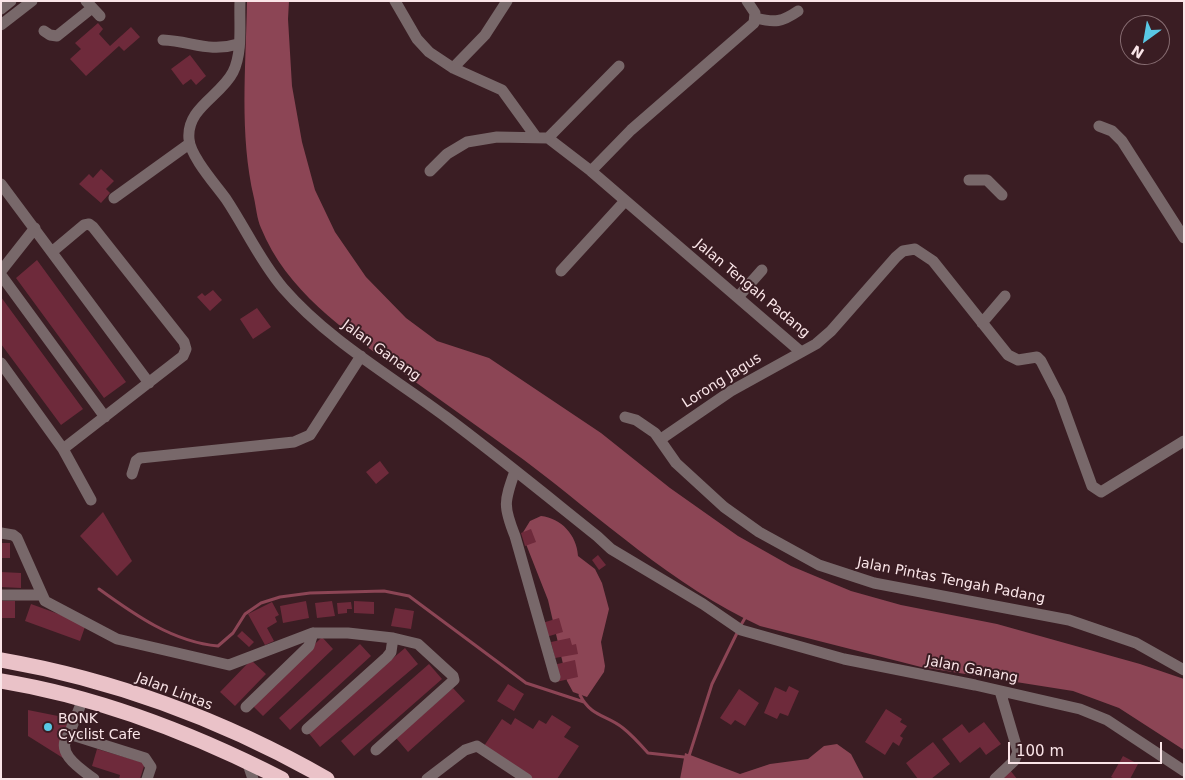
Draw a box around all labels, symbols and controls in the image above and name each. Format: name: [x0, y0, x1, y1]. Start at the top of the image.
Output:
north arrow: [1120, 15, 1170, 65]
text: N: [1128, 42, 1147, 62]
street label: Jalan Tengah Padang: [691, 236, 813, 342]
street label: Jalan Ganang: [338, 317, 424, 385]
street label: Lorong Jagus: [679, 350, 765, 412]
street label: Jalan Pintas Tengah Padang: [856, 555, 1046, 607]
street label: Jalan Ganang: [925, 653, 1019, 687]
street label: Jalan Lintas: [133, 670, 215, 714]
place label: BONK Cyclist Cafe: [58, 711, 141, 744]
marker: BONK Cyclist Cafe: [42, 721, 54, 733]
scale bar: [1010, 732, 1164, 764]
text: 100 m: [1016, 742, 1064, 760]

